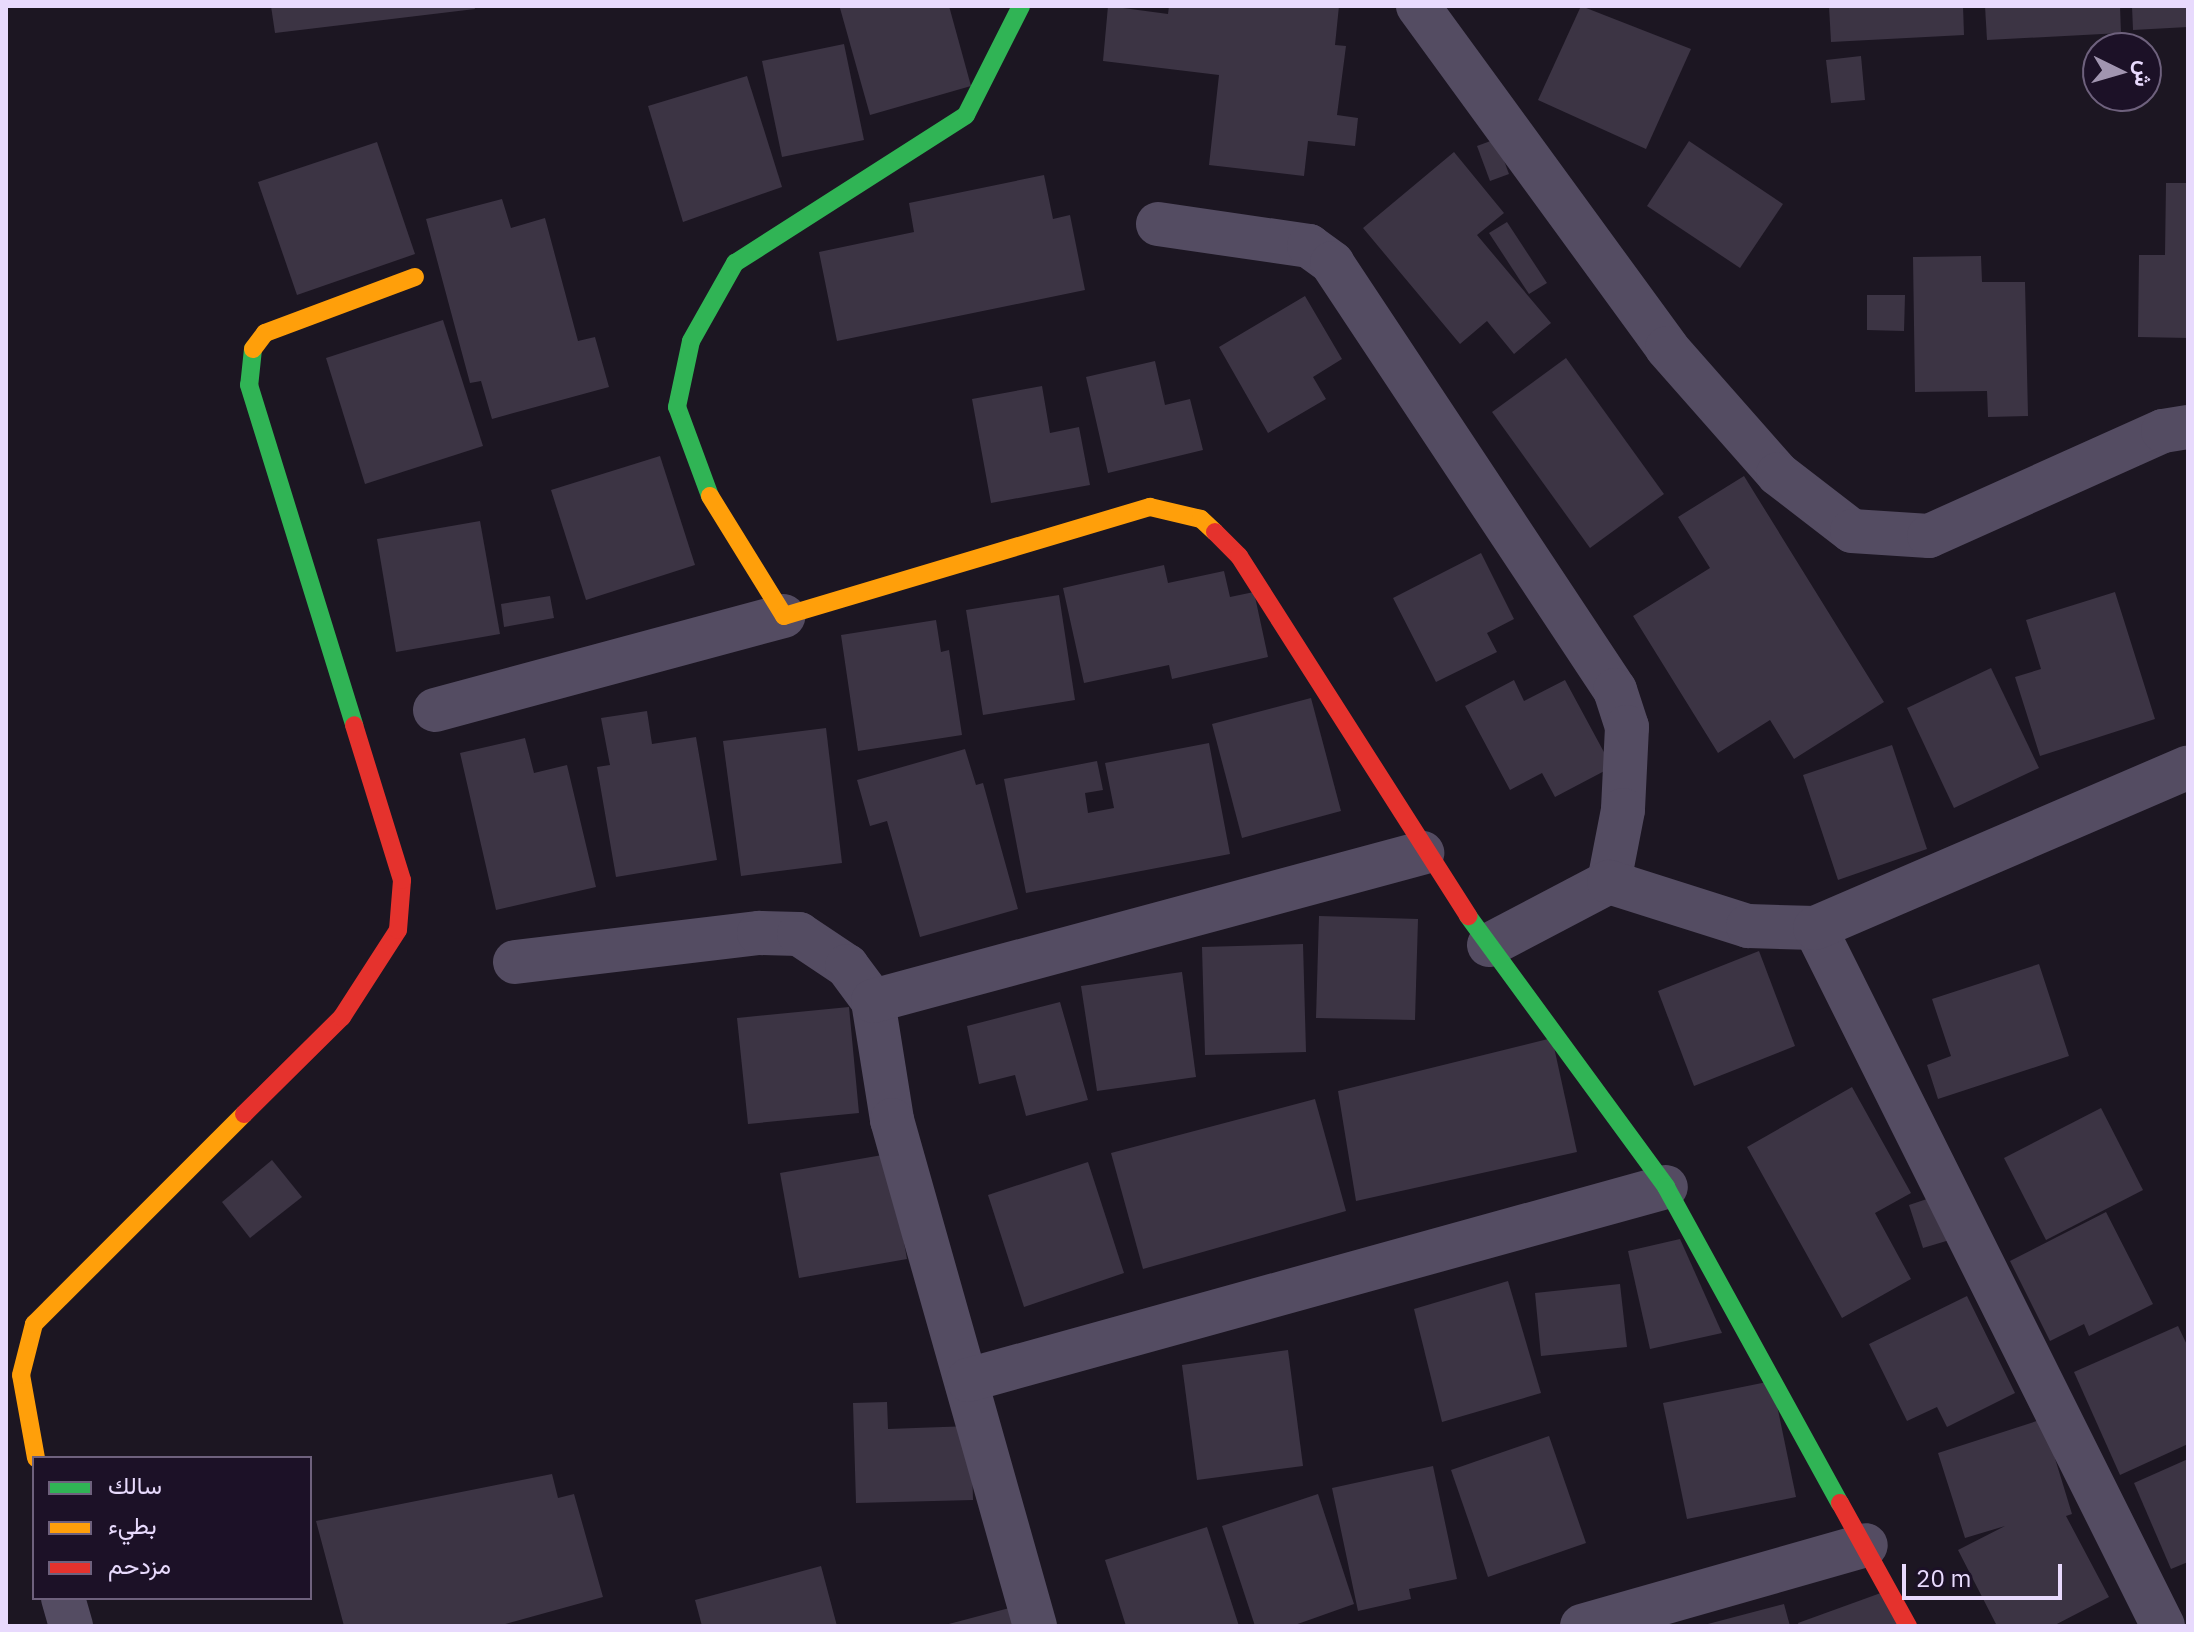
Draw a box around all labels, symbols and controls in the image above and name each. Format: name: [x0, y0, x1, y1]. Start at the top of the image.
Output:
north arrow: [2082, 32, 2162, 112]
text: ش: [2129, 60, 2160, 88]
legend: [32, 1456, 312, 1600]
text: سالك: [108, 1469, 162, 1501]
text: بطيء: [108, 1509, 157, 1541]
scale bar: [1906, 1548, 2066, 1598]
text: مزدحم: [108, 1549, 171, 1581]
text: 20 m: [1916, 1562, 1971, 1594]

